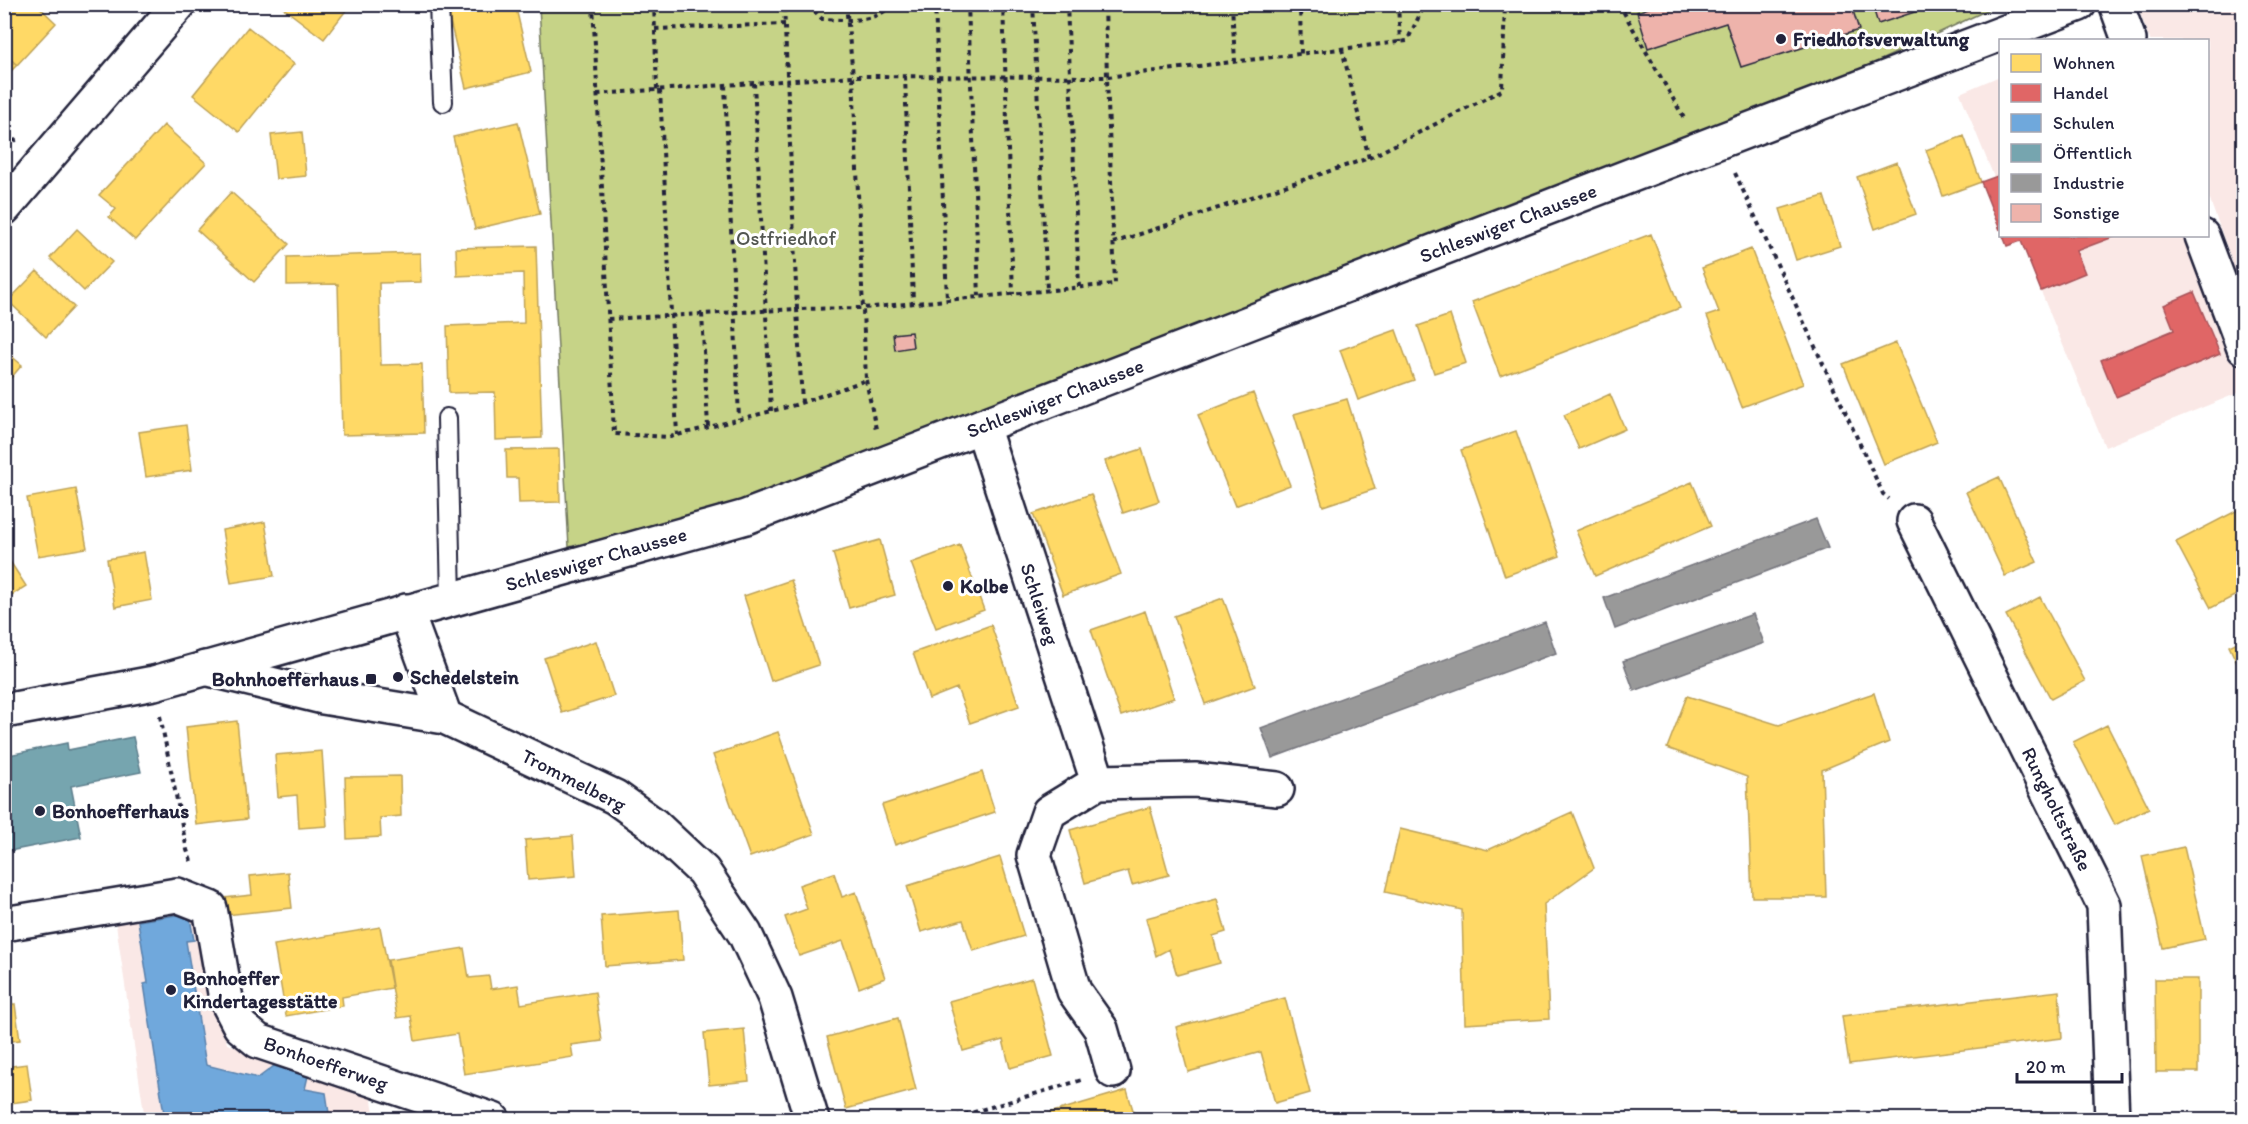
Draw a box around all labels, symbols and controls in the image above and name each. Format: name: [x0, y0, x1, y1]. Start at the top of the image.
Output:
place label: Friedhofsverwaltung: [1793, 27, 1970, 52]
marker: Friedhofsverwaltung: [1774, 32, 1788, 46]
legend: [1999, 39, 2209, 237]
text: Wohnen: [2053, 52, 2115, 74]
text: Handel: [2053, 82, 2108, 104]
text: Schulen: [2053, 112, 2115, 134]
text: Öffentlich: [2053, 142, 2132, 164]
text: Industrie: [2053, 172, 2124, 194]
street label: Schleswiger Chaussee: [1416, 178, 1600, 268]
text: Sonstige: [2053, 202, 2120, 224]
park label: Ostfriedhof: [736, 226, 836, 250]
street label: Schleswiger Chaussee: [963, 353, 1147, 443]
street label: Schleswiger Chaussee: [503, 522, 689, 596]
street label: Schleiweg: [1016, 560, 1065, 649]
place label: Kolbe: [960, 574, 1009, 598]
marker: Kolbe: [941, 579, 955, 593]
place label: Schedelstein: [410, 665, 520, 689]
place label: Bohnhoefferhaus: [212, 667, 359, 691]
marker: Schedelstein: [391, 670, 405, 684]
marker: Bohnhoefferhaus: [364, 672, 378, 686]
street label: Trommelberg: [518, 743, 631, 817]
street label: Rungholtstraße: [2017, 743, 2097, 875]
place label: Bonhoefferhaus: [52, 799, 189, 823]
marker: Bonhoefferhaus: [33, 804, 47, 818]
place label: Bonhoeffer Kindertagesstätte: [183, 966, 338, 1014]
marker: Bonhoeffer Kindertagesstätte: [164, 983, 178, 997]
street label: Bonhoefferweg: [261, 1031, 392, 1096]
scale bar: [2017, 1046, 2122, 1084]
text: 20 m: [2026, 1056, 2066, 1078]

